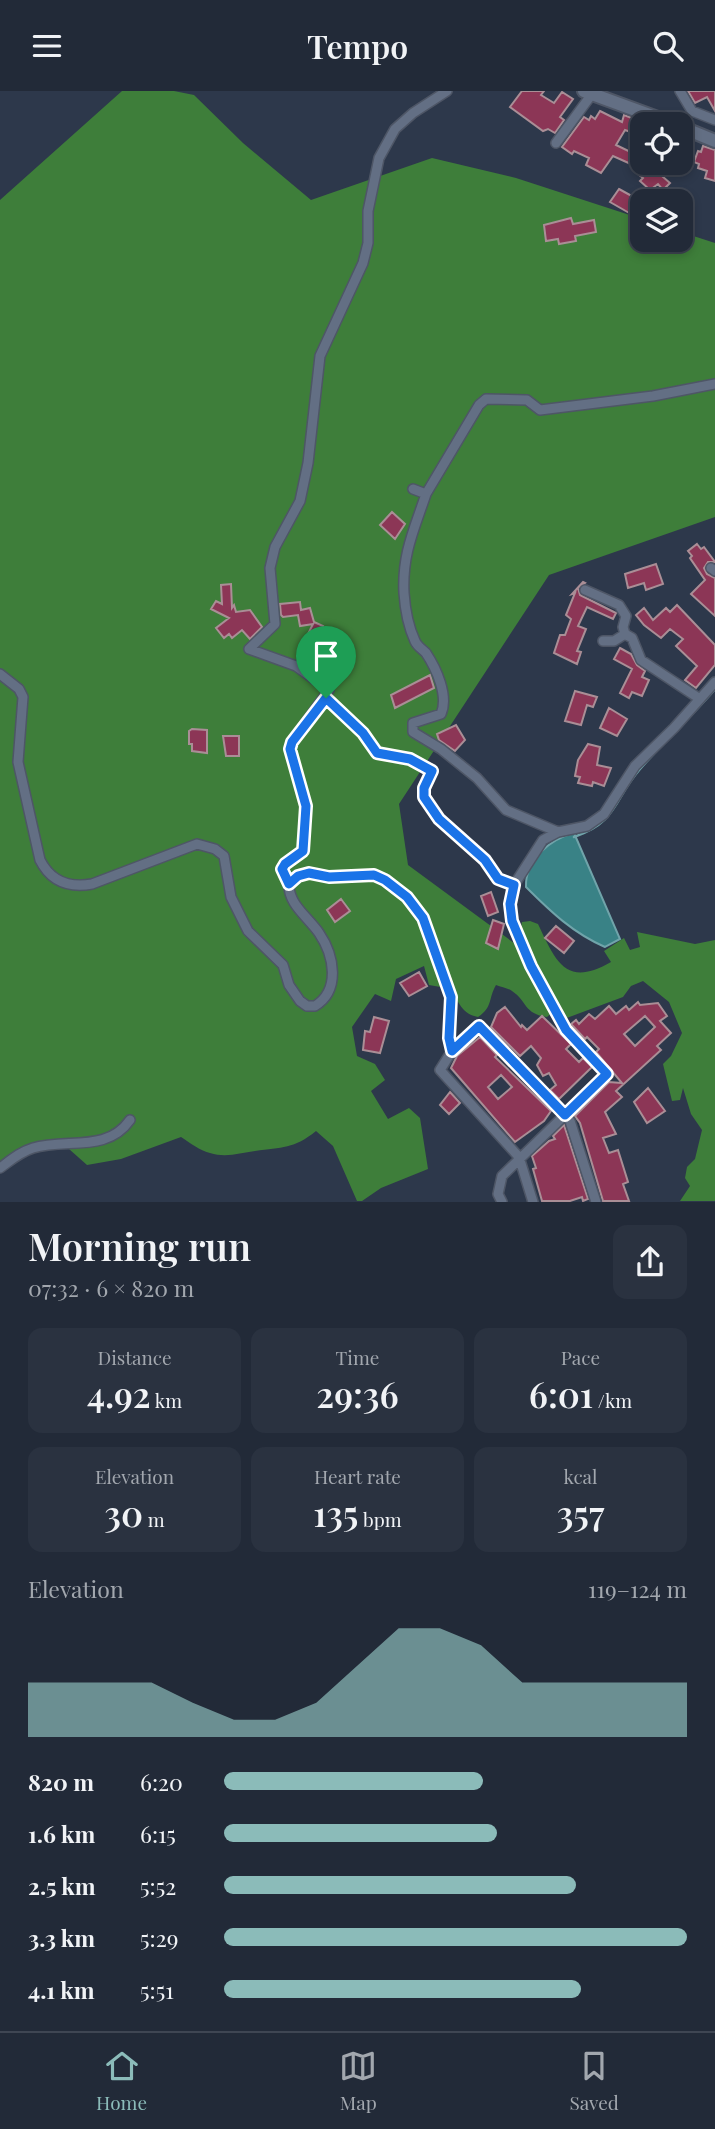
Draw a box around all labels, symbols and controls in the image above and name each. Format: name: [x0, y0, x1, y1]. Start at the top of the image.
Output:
text: Tempo: [307, 24, 408, 67]
icon: menu: [28, 27, 66, 65]
icon: search: [649, 27, 687, 65]
map controls: [630, 112, 693, 252]
button: locate: [630, 112, 693, 175]
button: layers: [630, 189, 693, 252]
pin: [296, 626, 356, 698]
icon: arrive: [307, 637, 345, 675]
text: Morning run: [28, 1220, 251, 1271]
button: share: [613, 1225, 687, 1299]
text: 07:32 · 6 × 820 m: [28, 1272, 194, 1303]
text: Distance: [97, 1344, 172, 1370]
text: Time: [336, 1344, 379, 1370]
text: Pace: [561, 1344, 600, 1370]
text: 4.92: [87, 1370, 151, 1417]
text: 29:36: [316, 1370, 399, 1417]
text: 6:01: [529, 1370, 593, 1417]
text: km: [151, 1387, 182, 1413]
text: /km: [593, 1387, 632, 1413]
text: Elevation: [95, 1463, 174, 1489]
text: Heart rate: [314, 1463, 401, 1489]
text: kcal: [563, 1463, 598, 1489]
text: 30: [104, 1489, 143, 1536]
text: 135: [313, 1489, 358, 1536]
text: 357: [557, 1489, 604, 1536]
text: m: [143, 1506, 165, 1532]
text: bpm: [358, 1506, 402, 1532]
text: Elevation: [28, 1573, 124, 1604]
text: 119–124 m: [588, 1573, 687, 1604]
text: 820 m: [28, 1766, 94, 1797]
text: 6:20: [140, 1766, 183, 1797]
text: 1.6 km: [28, 1818, 95, 1849]
text: 6:15: [140, 1818, 176, 1849]
text: 2.5 km: [28, 1870, 95, 1901]
text: 5:52: [140, 1870, 176, 1901]
text: 3.3 km: [28, 1922, 95, 1953]
text: 5:29: [140, 1922, 178, 1953]
text: 4.1 km: [28, 1974, 95, 2005]
text: 5:51: [140, 1974, 174, 2005]
tab: Home: [96, 2047, 147, 2115]
tab: Map: [339, 2047, 377, 2115]
tab: Saved: [569, 2047, 619, 2115]

